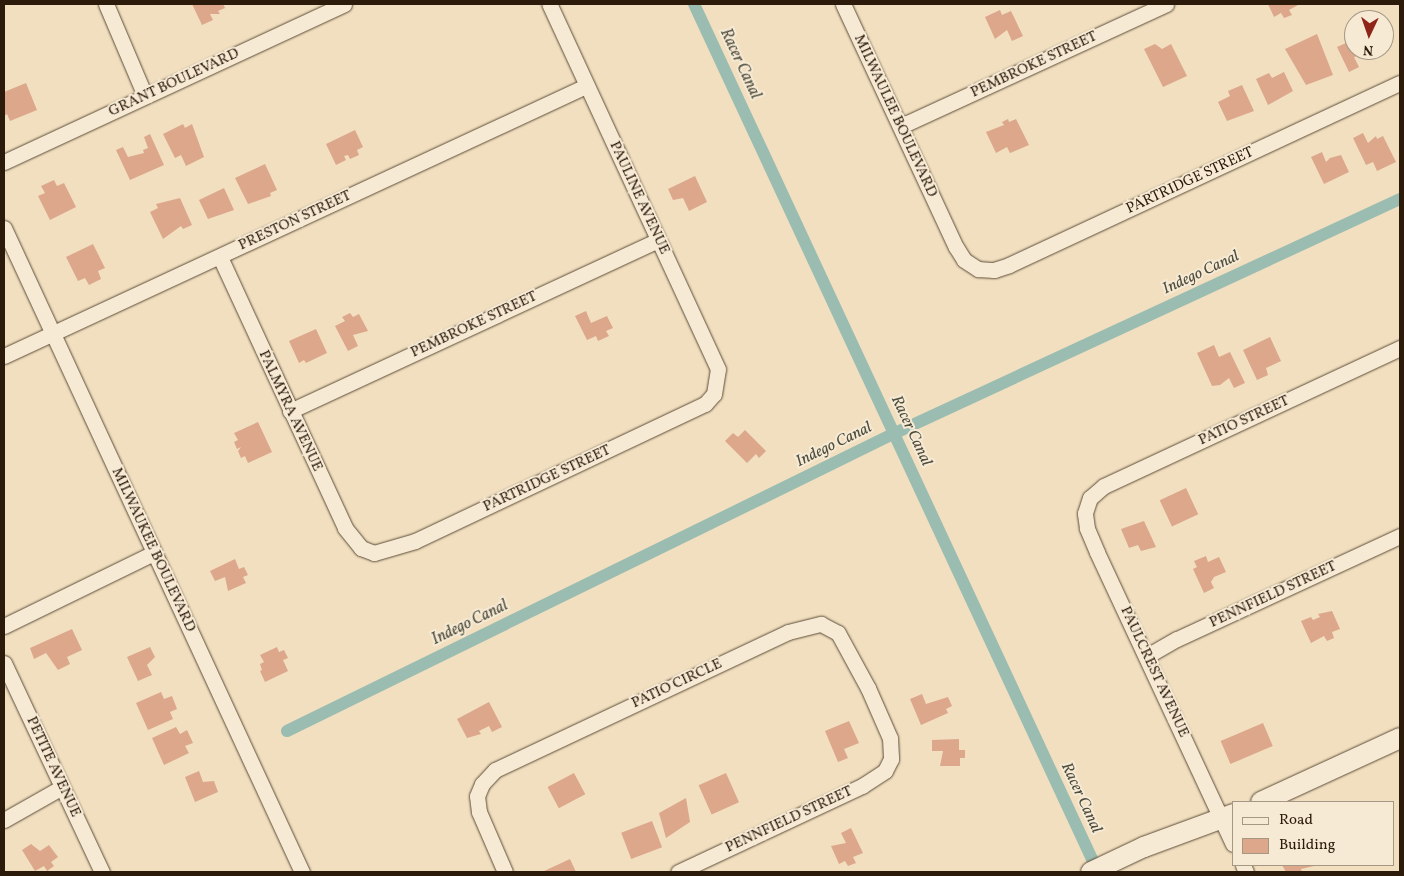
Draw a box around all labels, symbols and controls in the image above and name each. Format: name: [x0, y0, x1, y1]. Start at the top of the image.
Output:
north arrow: [1344, 10, 1394, 60]
water label: Racer Canal: [715, 26, 765, 102]
street label: PEMBROKE STREET: [968, 28, 1100, 102]
street label: MILWAULEE BOULEVARD: [849, 32, 941, 200]
text: N: [1363, 40, 1374, 59]
street label: GRANT BOULEVARD: [106, 45, 242, 121]
street label: PAULINE AVENUE: [605, 139, 673, 257]
street label: PARTRIDGE STREET: [1123, 144, 1257, 218]
street label: PRESTON STREET: [236, 187, 354, 255]
water label: Indego Canal: [1160, 247, 1242, 299]
street label: PEMBROKE STREET: [408, 288, 540, 362]
street label: PALMYRA AVENUE: [254, 348, 326, 474]
street label: PATIO STREET: [1196, 392, 1292, 450]
water label: Racer Canal: [886, 393, 936, 469]
water label: Indego Canal: [793, 418, 875, 472]
street label: PARTRIDGE STREET: [480, 442, 614, 516]
street label: MILWAUKEE BOULEVARD: [107, 465, 199, 635]
street label: PENNFIELD STREET: [1207, 558, 1339, 632]
water label: Indego Canal: [429, 596, 511, 650]
street label: PAULCREST AVENUE: [1116, 603, 1192, 741]
street label: PATIO CIRCLE: [629, 655, 725, 713]
street label: PETITE AVENUE: [22, 714, 84, 820]
water label: Racer Canal: [1056, 760, 1106, 836]
street label: PENNFIELD STREET: [723, 783, 855, 857]
legend: [1232, 801, 1394, 866]
text: Road: [1279, 810, 1313, 831]
text: Building: [1279, 835, 1335, 856]

